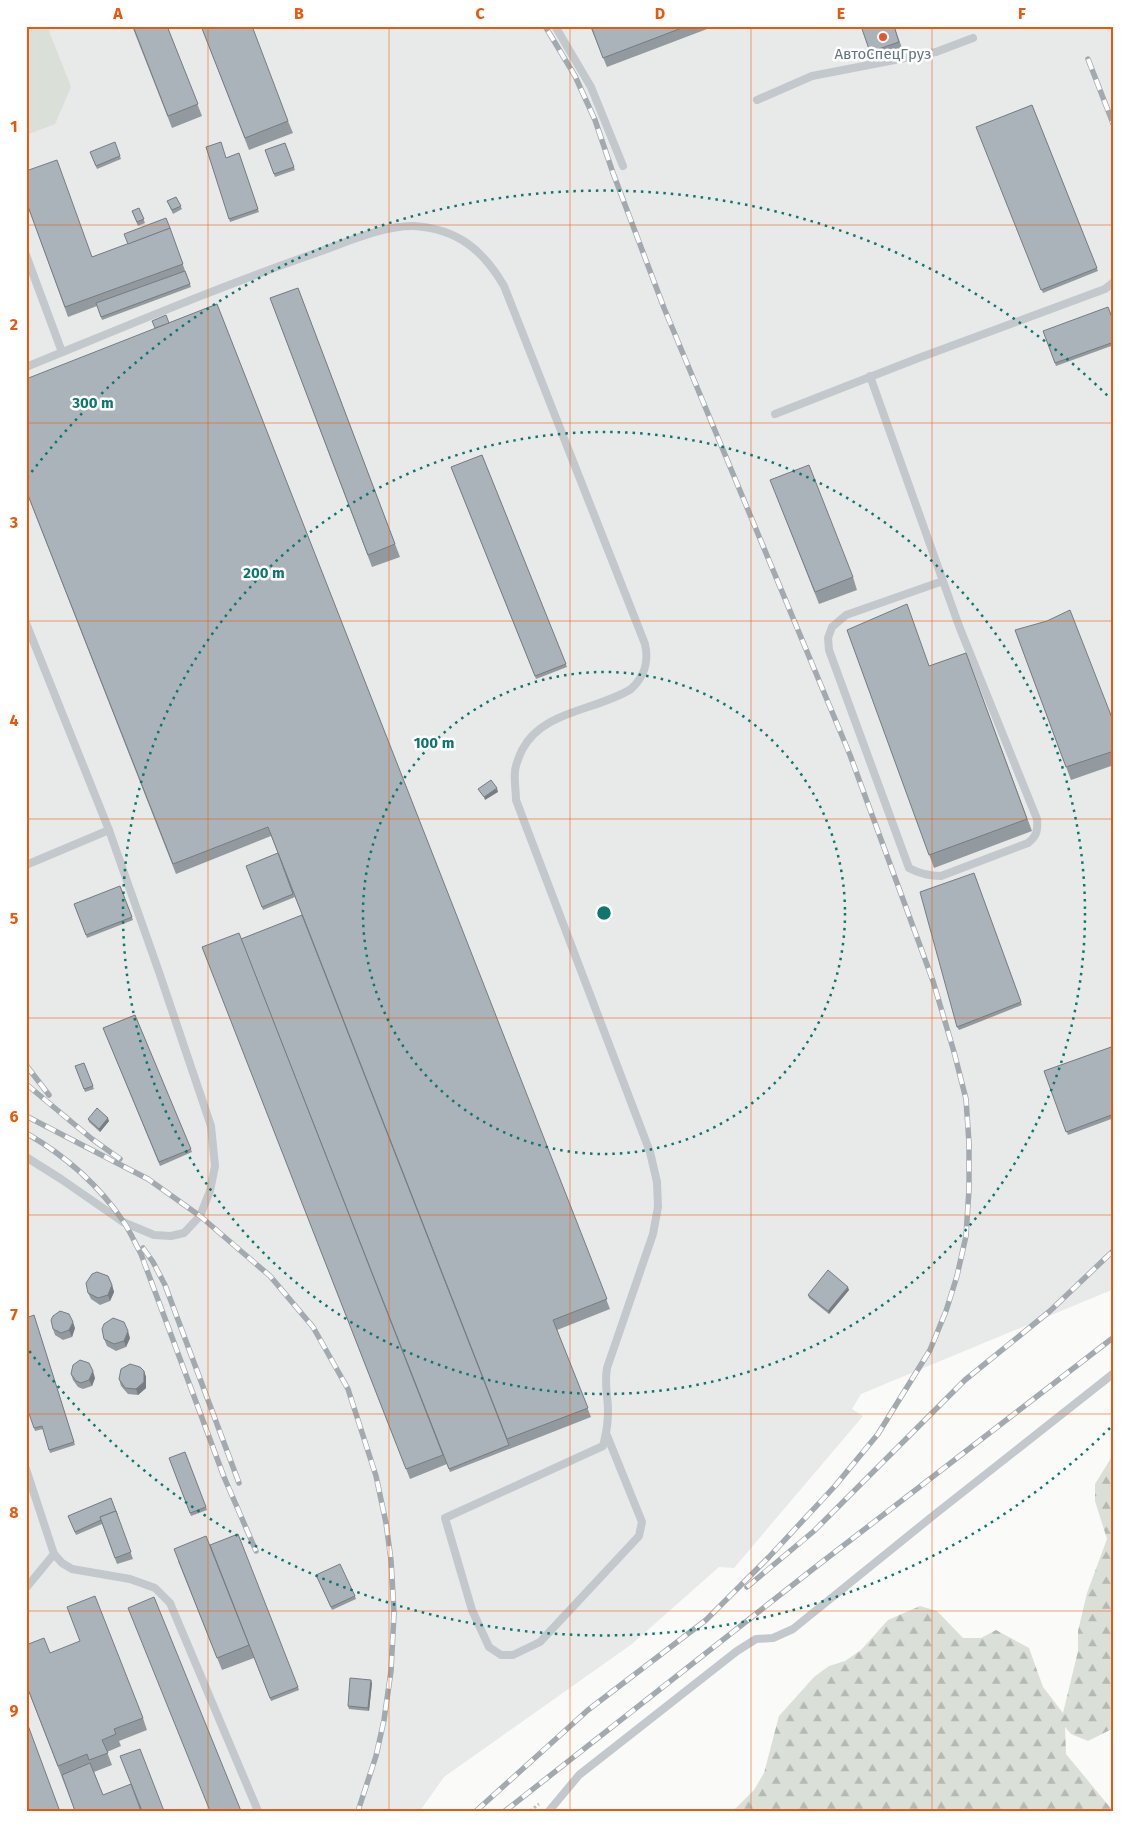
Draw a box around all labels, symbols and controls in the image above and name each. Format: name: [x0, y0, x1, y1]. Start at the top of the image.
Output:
text: A: [112, 4, 123, 23]
text: B: [294, 4, 304, 23]
text: C: [475, 4, 485, 23]
text: D: [655, 4, 665, 23]
text: E: [837, 4, 845, 23]
text: F: [1018, 4, 1026, 23]
marker: АвтоСпецГруз: [877, 31, 889, 43]
place label: АвтоСпецГруз: [834, 45, 932, 63]
text: 1: [10, 117, 18, 136]
text: 2: [10, 315, 18, 334]
text: 300 m: [71, 394, 114, 412]
text: 3: [9, 513, 18, 532]
text: 200 m: [243, 564, 285, 582]
text: 4: [9, 711, 19, 730]
text: 100 m: [414, 734, 454, 752]
centre of rings: [595, 904, 613, 922]
text: 5: [10, 909, 19, 928]
text: 6: [9, 1107, 19, 1126]
text: 7: [10, 1305, 18, 1324]
text: 8: [9, 1503, 19, 1522]
text: 9: [10, 1701, 19, 1720]

